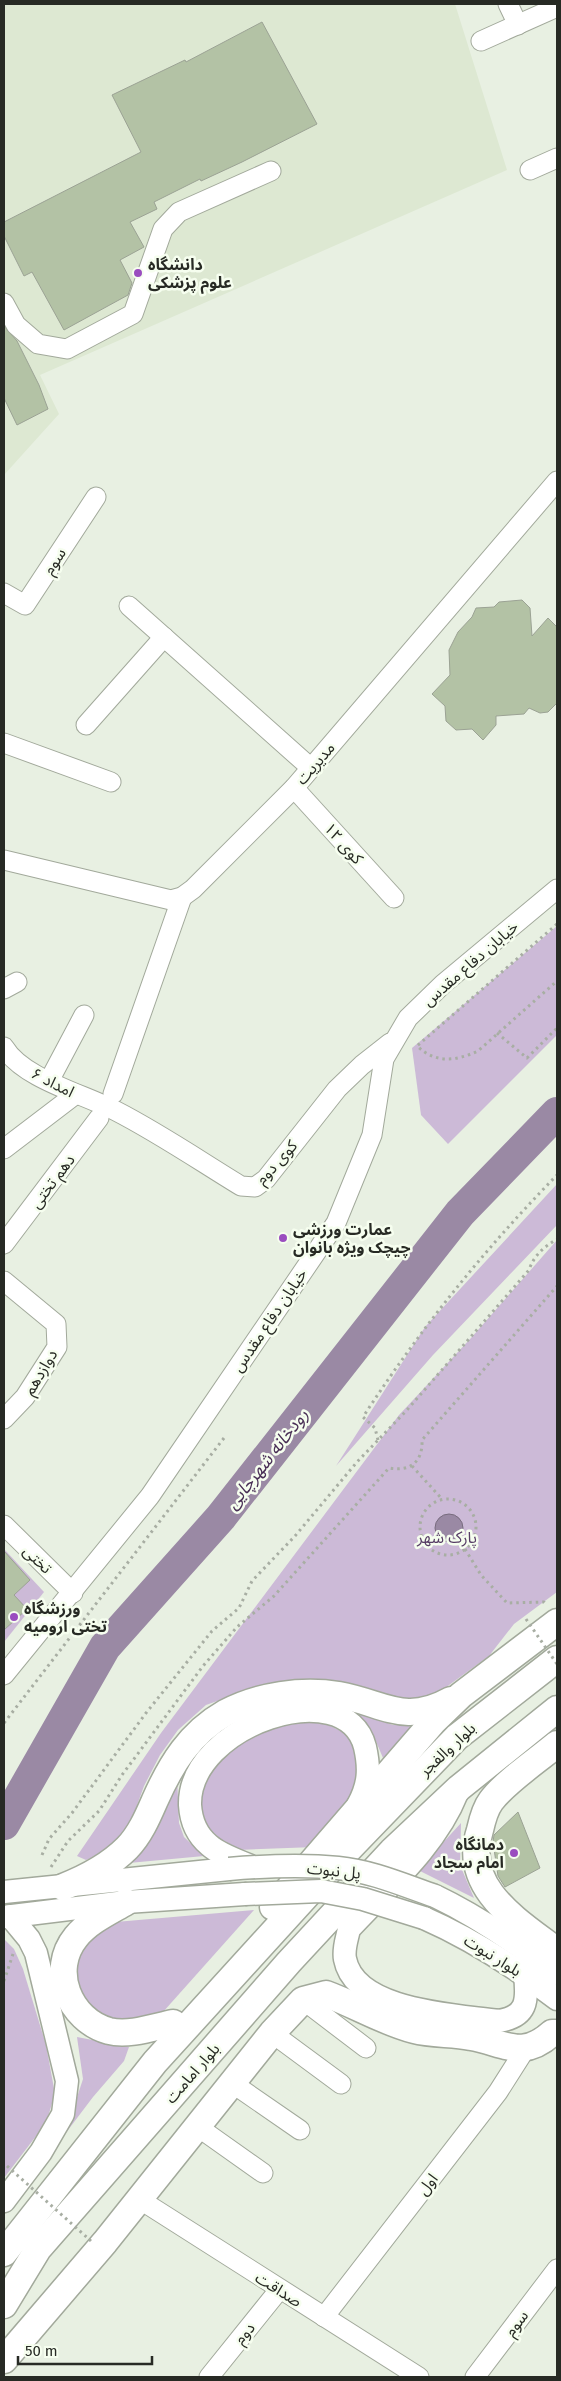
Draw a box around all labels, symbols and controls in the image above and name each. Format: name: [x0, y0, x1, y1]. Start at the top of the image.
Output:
place label: دانشگاه علوم پزشکی: [148, 255, 232, 294]
marker: دانشگاه علوم پزشکی: [132, 267, 144, 279]
street label: سوم: [39, 544, 72, 580]
street label: مدیریت: [292, 738, 339, 788]
street label: کوی ۱۲: [320, 819, 367, 868]
street label: خیابان دفاع مقدس: [419, 917, 524, 1012]
street label: امداد ۶: [28, 1064, 77, 1101]
street label: کوی دوم: [252, 1136, 304, 1190]
street label: دهم تختی: [26, 1151, 81, 1214]
place label: عمارت ورزشی چیچک ویژه بانوان: [293, 1220, 411, 1258]
marker: عمارت ورزشی چیچک ویژه بانوان: [277, 1232, 289, 1244]
street label: خیابان دفاع مقدس: [228, 1265, 313, 1377]
street label: دوازدهم: [19, 1346, 64, 1400]
water label: رودخانه شهرچایی: [221, 1404, 314, 1514]
park label: پارک شهر: [416, 1528, 477, 1548]
street label: تختی: [19, 1541, 56, 1578]
place label: ورزشگاه تختی ارومیه: [24, 1599, 107, 1636]
marker: ورزشگاه تختی ارومیه: [8, 1611, 20, 1623]
street label: بلوار والفجر: [414, 1718, 479, 1781]
place label: دمانگاه امام سجاد: [434, 1835, 504, 1874]
marker: دمانگاه امام سجاد: [508, 1847, 520, 1859]
street label: پل نبوت: [306, 1858, 362, 1884]
street label: بلوار نبوت: [461, 1930, 525, 1980]
street label: بلوار امامت: [161, 2039, 224, 2107]
street label: اول: [413, 2170, 442, 2199]
street label: صداقت: [252, 2268, 306, 2311]
street label: سوم: [500, 2306, 535, 2342]
street label: دوم: [230, 2319, 261, 2350]
scale bar: [18, 2334, 151, 2366]
text: 50 m: [25, 2342, 58, 2360]

